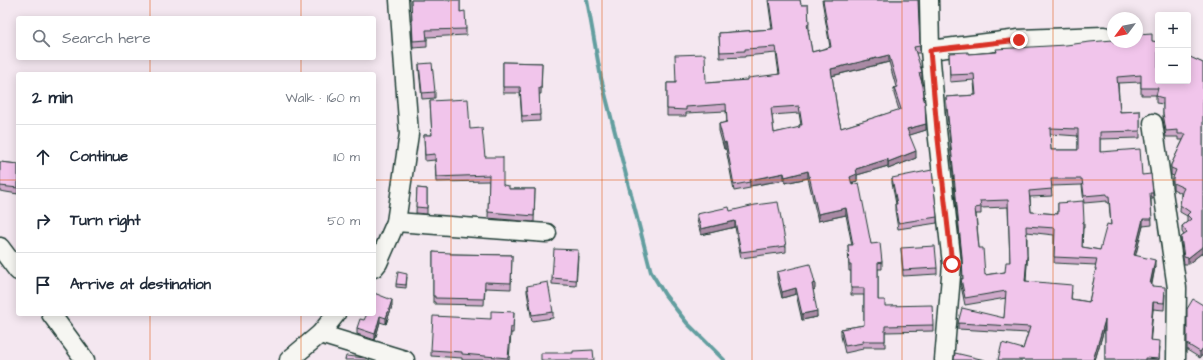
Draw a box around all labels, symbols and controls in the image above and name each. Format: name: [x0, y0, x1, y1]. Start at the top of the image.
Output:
north arrow: [1107, 12, 1143, 48]
map controls: [1155, 12, 1191, 84]
button: +: [1155, 12, 1191, 48]
search box: [16, 16, 376, 60]
icon: search: [30, 27, 52, 49]
text: Search here: [62, 28, 151, 49]
route end: [1010, 31, 1028, 49]
button: −: [1155, 48, 1191, 84]
text: 2 min: [32, 86, 73, 110]
text: Walk · 160 m: [286, 89, 360, 107]
icon: ahead: [32, 146, 54, 168]
text: Continue: [70, 146, 128, 167]
text: 110 m: [333, 148, 360, 166]
icon: right: [32, 210, 54, 232]
text: Turn right: [70, 210, 141, 231]
text: 50 m: [327, 212, 360, 230]
route start: [943, 255, 961, 273]
icon: arrive: [32, 274, 54, 296]
text: Arrive at destination: [70, 274, 211, 295]

